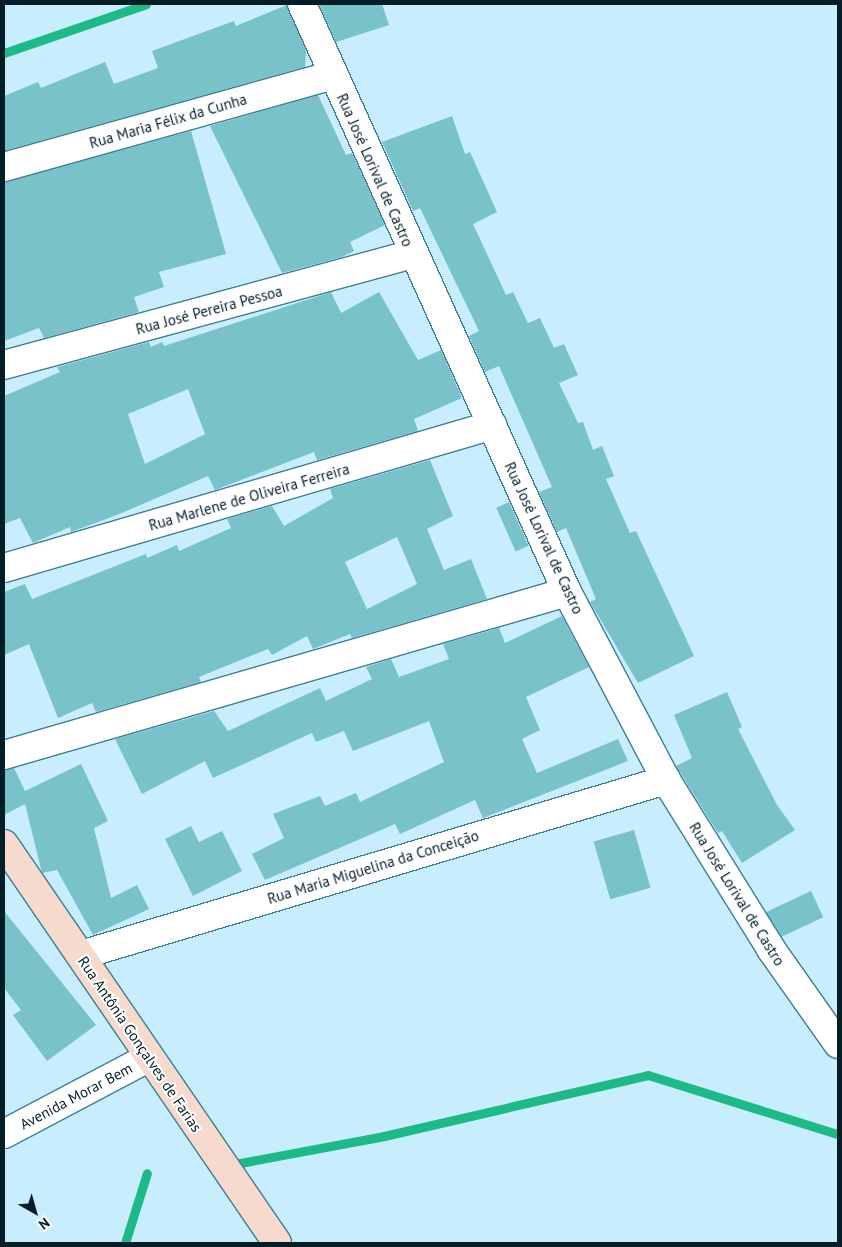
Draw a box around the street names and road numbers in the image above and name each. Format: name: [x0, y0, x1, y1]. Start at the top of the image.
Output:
street label: Rua Maria Félix da Cunha: [87, 90, 249, 152]
street label: Rua José Lorival de Castro: [333, 91, 417, 249]
street label: Rua José Pereira Pessoa: [134, 282, 284, 338]
street label: Rua José Lorival de Castro: [501, 459, 587, 617]
street label: Rua Marlene de Oliveira Ferreira: [147, 460, 351, 534]
street label: Rua José Lorival de Castro: [685, 819, 789, 969]
street label: Rua Maria Miguelina da Conceição: [265, 826, 481, 908]
street label: Rua Antônia Gonçalves de Farias: [74, 952, 206, 1136]
street label: Avenida Morar Bem: [17, 1059, 135, 1133]

